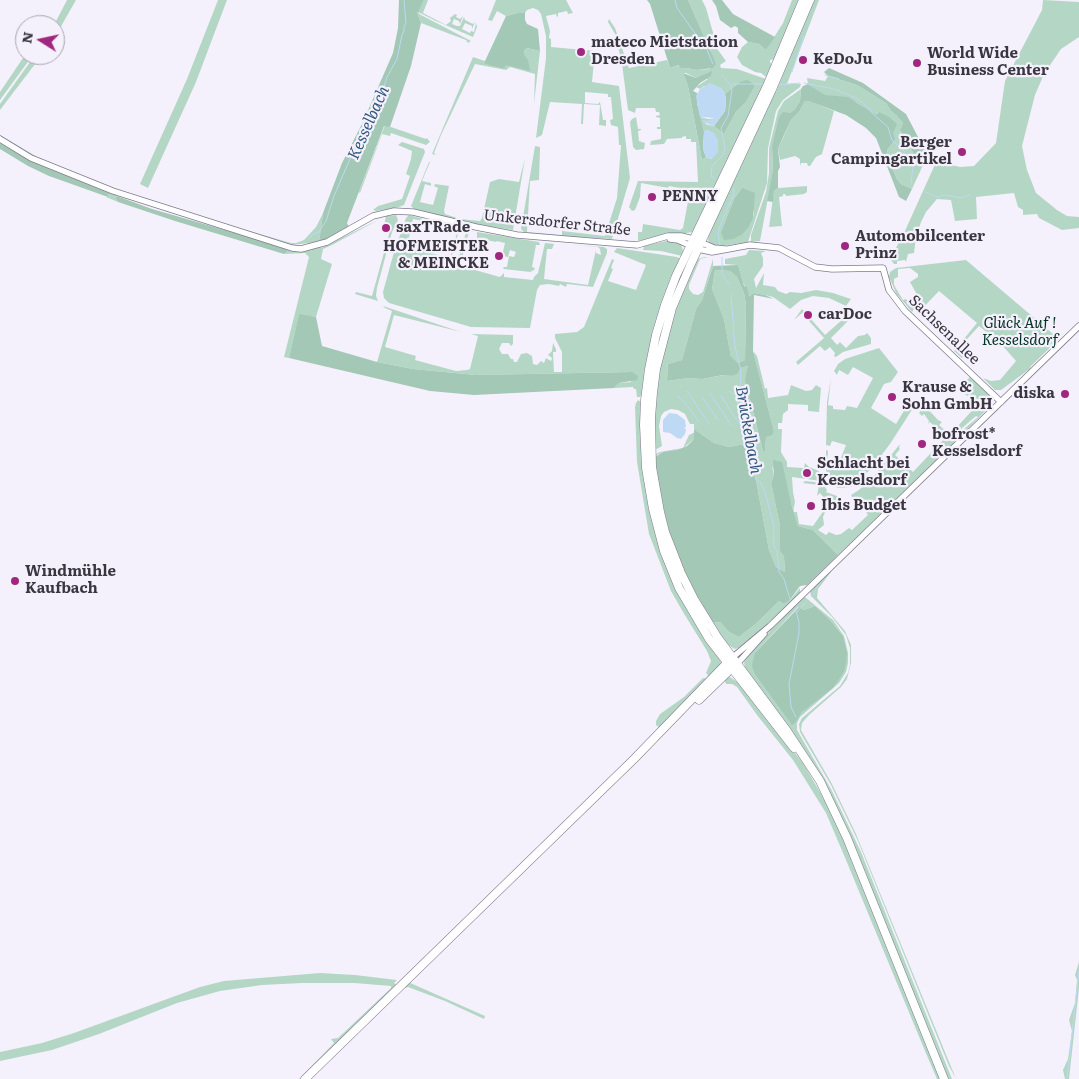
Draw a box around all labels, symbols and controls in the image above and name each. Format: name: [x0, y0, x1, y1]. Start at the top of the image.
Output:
north arrow: [15, 15, 65, 65]
text: N: [15, 30, 37, 45]
place label: mateco Mietstation Dresden: [591, 34, 738, 69]
place label: World Wide Business Center: [927, 45, 1049, 80]
marker: mateco Mietstation Dresden: [575, 46, 587, 58]
place label: KeDoJu: [813, 51, 873, 69]
marker: KeDoJu: [797, 54, 809, 66]
marker: World Wide Business Center: [911, 57, 923, 69]
water label: Kesselbach: [344, 83, 394, 163]
place label: Berger Campingartikel: [831, 134, 952, 169]
marker: Berger Campingartikel: [956, 146, 968, 158]
place label: PENNY: [662, 188, 718, 206]
marker: PENNY: [646, 191, 658, 203]
street label: Unkersdorfer Straße: [482, 206, 632, 240]
place label: saxTRade: [396, 219, 470, 237]
marker: saxTRade: [380, 222, 392, 234]
place label: Automobilcenter Prinz: [855, 228, 985, 263]
place label: HOFMEISTER & MEINCKE: [383, 238, 489, 273]
marker: Automobilcenter Prinz: [839, 240, 851, 252]
marker: HOFMEISTER & MEINCKE: [493, 250, 505, 262]
street label: Sachsenallee: [905, 292, 983, 368]
place label: carDoc: [818, 306, 872, 324]
marker: carDoc: [802, 309, 814, 321]
park label: Glück Auf ! Kesselsdorf: [982, 315, 1058, 350]
place label: Krause & Sohn GmbH: [902, 379, 993, 414]
water label: Brückelbach: [731, 385, 765, 475]
place label: diska: [1013, 385, 1055, 403]
marker: diska: [1059, 388, 1071, 400]
marker: Krause & Sohn GmbH: [886, 391, 898, 403]
place label: bofrost* Kesselsdorf: [932, 426, 1022, 461]
marker: bofrost* Kesselsdorf: [916, 438, 928, 450]
place label: Schlacht bei Kesselsdorf: [817, 455, 910, 490]
marker: Schlacht bei Kesselsdorf: [801, 467, 813, 479]
place label: Ibis Budget: [821, 497, 907, 515]
marker: Ibis Budget: [805, 500, 817, 512]
place label: Windmühle Kaufbach: [25, 563, 116, 598]
marker: Windmühle Kaufbach: [9, 575, 21, 587]

